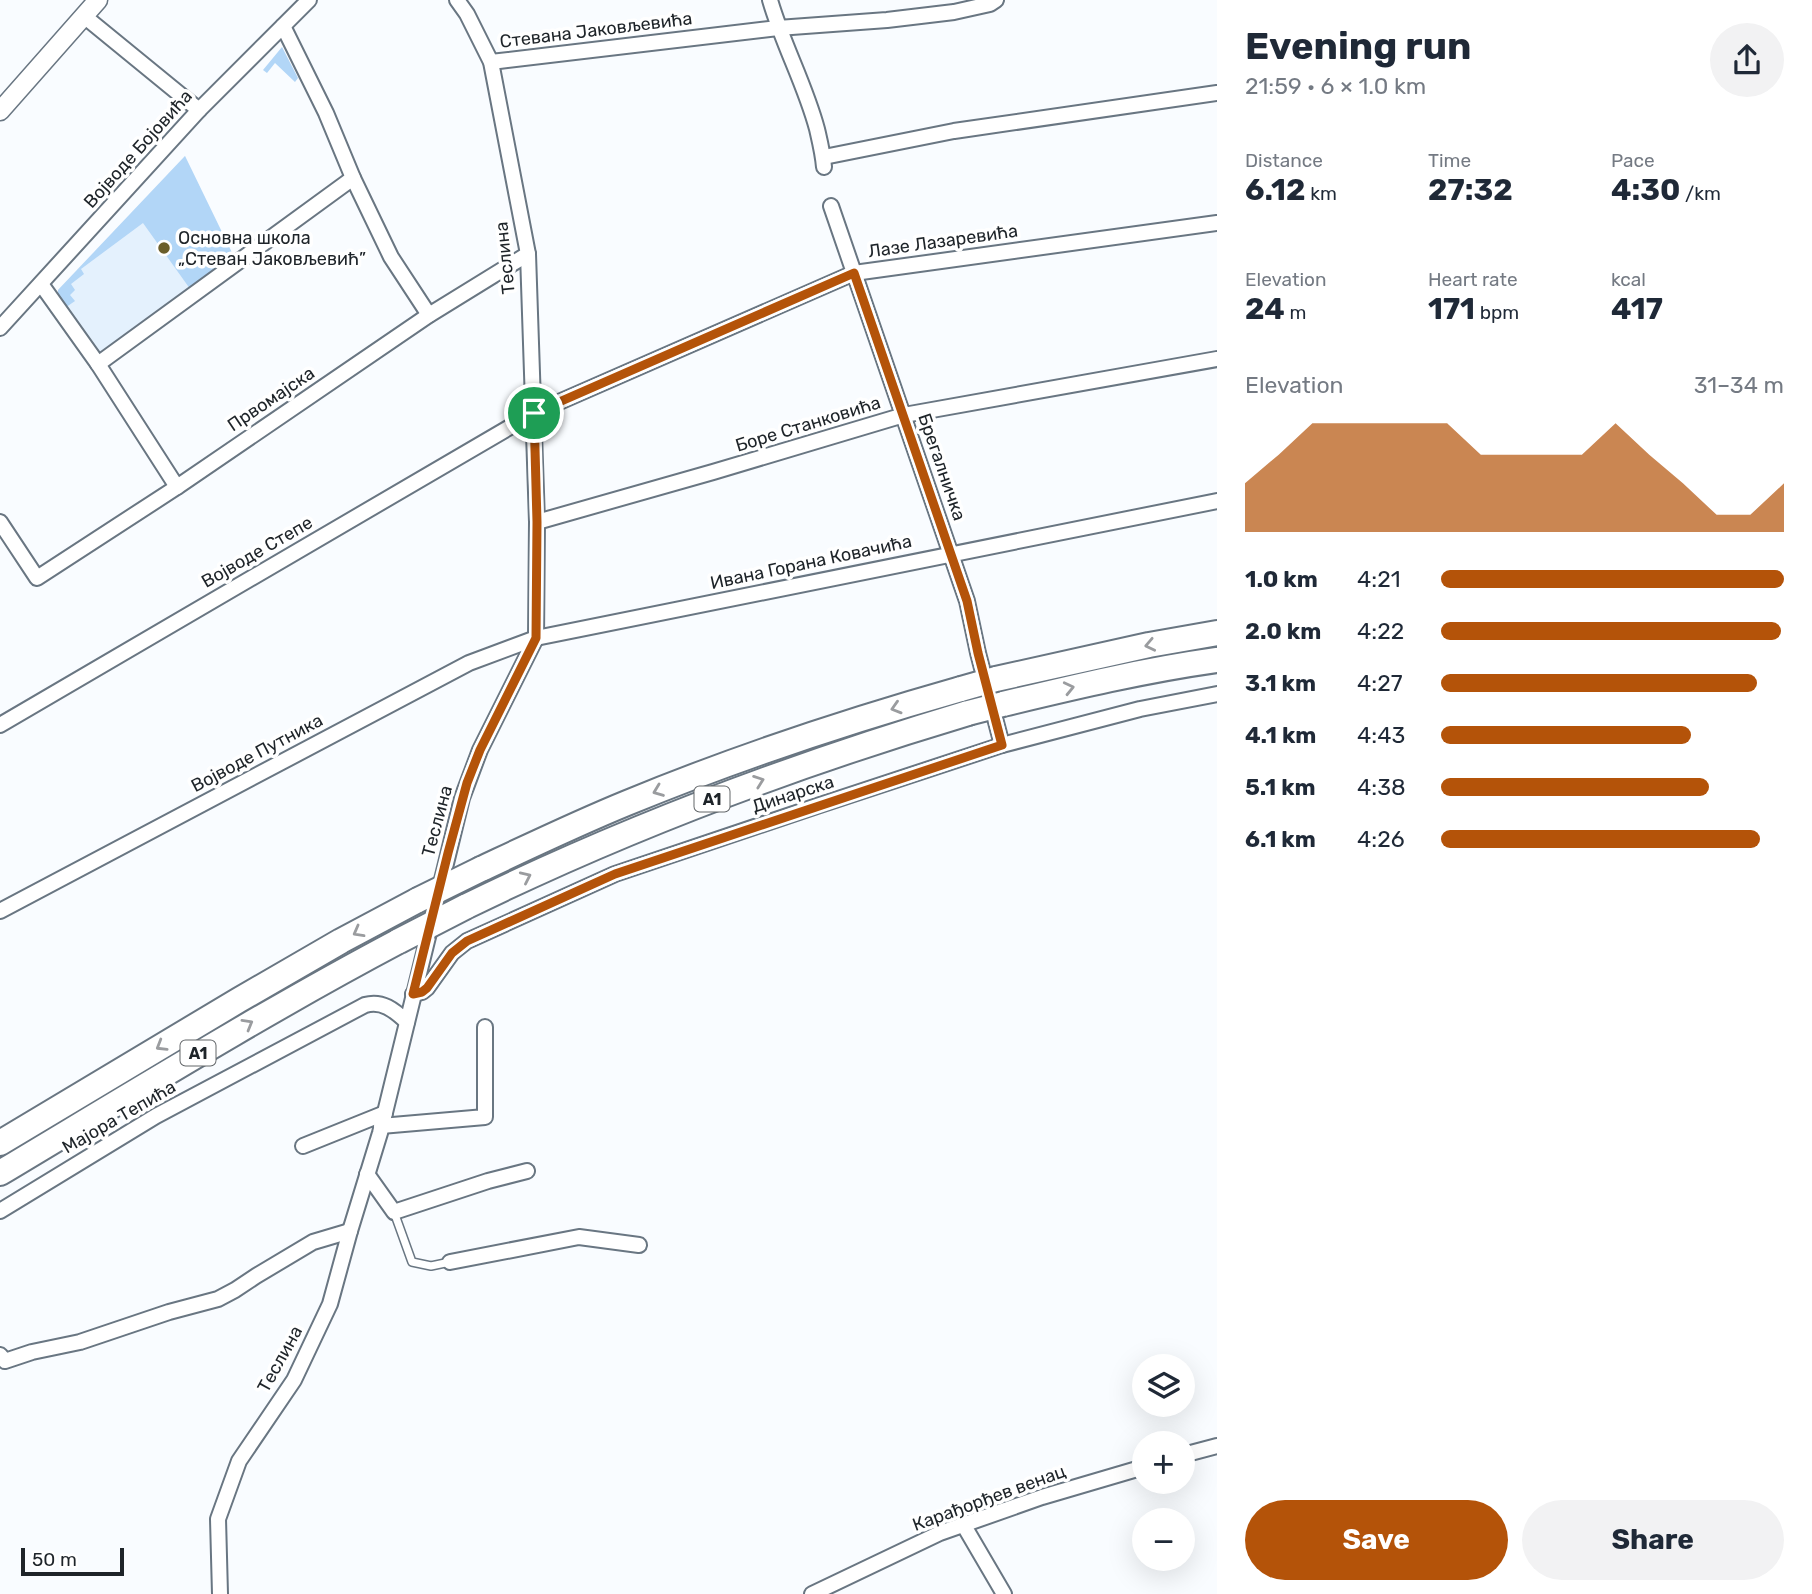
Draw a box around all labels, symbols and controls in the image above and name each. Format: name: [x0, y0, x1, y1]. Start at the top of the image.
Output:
street label: Стевана Јаковљевића: [498, 7, 694, 53]
text: Evening run: [1245, 23, 1471, 69]
button: share: [1710, 23, 1784, 97]
text: 21:59 · 6 × 1.0 km: [1245, 72, 1426, 100]
street label: Војводе Бојовића: [79, 85, 197, 213]
text: Distance: [1245, 149, 1323, 172]
text: Time: [1428, 149, 1471, 172]
text: Pace: [1611, 149, 1655, 172]
text: 6.12: [1245, 172, 1306, 208]
text: 27:32: [1428, 172, 1513, 208]
text: 4:30: [1611, 172, 1680, 208]
text: km: [1306, 182, 1337, 205]
text: /km: [1680, 182, 1721, 205]
street label: Лазе Лазаревића: [867, 220, 1019, 262]
street label: Теслина: [490, 221, 520, 295]
place label: Основна школа „Стеван Јаковљевић”: [178, 227, 366, 270]
marker: Основна школа „Стеван Јаковљевић”: [156, 240, 172, 256]
text: Elevation: [1245, 268, 1326, 291]
text: Heart rate: [1428, 268, 1518, 291]
text: kcal: [1611, 268, 1646, 291]
text: 24: [1245, 291, 1285, 327]
text: 171: [1428, 291, 1475, 327]
text: 417: [1611, 291, 1663, 327]
text: m: [1285, 301, 1306, 324]
text: bpm: [1475, 301, 1519, 324]
street label: Првомајска: [223, 362, 319, 436]
text: Elevation: [1245, 371, 1344, 399]
text: 31–34 m: [1694, 371, 1784, 399]
pin: [504, 383, 564, 443]
street label: Боре Станковића: [733, 391, 883, 457]
icon: arrive: [515, 394, 553, 432]
street label: Брегалничка: [913, 411, 971, 523]
street label: Војводе Степе: [198, 511, 316, 593]
street label: Ивана Горана Ковачића: [708, 530, 914, 594]
text: 1.0 km: [1245, 565, 1318, 593]
text: 4:21: [1357, 565, 1401, 593]
text: 2.0 km: [1245, 617, 1321, 645]
text: 4:22: [1357, 617, 1404, 645]
one-way arrow: [1144, 636, 1156, 651]
text: 3.1 km: [1245, 669, 1316, 697]
text: 4:27: [1357, 669, 1402, 697]
one-way arrow: [1063, 682, 1075, 697]
one-way arrow: [890, 699, 902, 714]
street label: Војводе Путника: [187, 709, 327, 797]
text: 4.1 km: [1245, 721, 1316, 749]
text: 4:43: [1357, 721, 1405, 749]
street label: Динарска: [749, 770, 837, 818]
text: 5.1 km: [1245, 773, 1316, 801]
text: 4:38: [1357, 773, 1406, 801]
one-way arrow: [753, 775, 765, 789]
one-way arrow: [652, 782, 664, 796]
street label: Теслина: [417, 783, 457, 859]
road number: A1: [694, 786, 730, 812]
text: 6.1 km: [1245, 825, 1316, 853]
text: 4:26: [1357, 825, 1405, 853]
one-way arrow: [519, 871, 531, 885]
one-way arrow: [352, 924, 365, 937]
one-way arrow: [240, 1019, 253, 1032]
one-way arrow: [155, 1037, 168, 1050]
road number: A1: [180, 1040, 216, 1065]
street label: Мајора Тепића: [58, 1076, 180, 1158]
street label: Теслина: [253, 1322, 307, 1396]
map controls: [1132, 1354, 1195, 1571]
button: layers: [1132, 1354, 1195, 1417]
button: +: [1132, 1431, 1195, 1494]
street label: Карађорђев венац: [909, 1460, 1069, 1536]
button: Save: [1245, 1500, 1508, 1580]
button: Share: [1522, 1500, 1784, 1580]
button: −: [1132, 1508, 1195, 1571]
scale bar: [21, 1545, 124, 1577]
text: 50 m: [32, 1548, 77, 1571]

